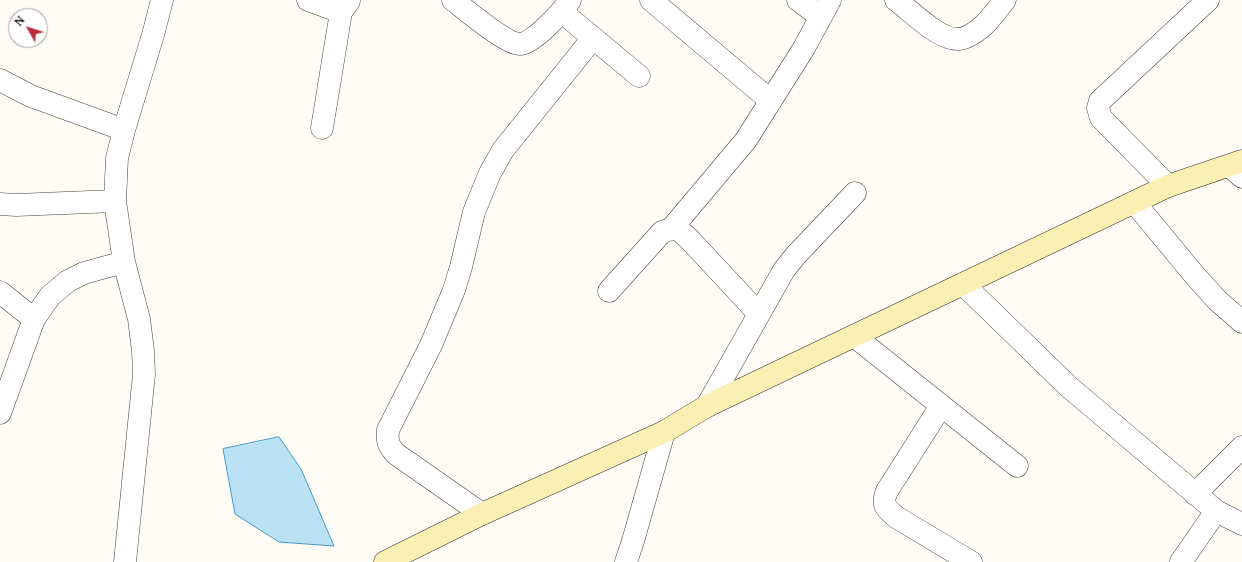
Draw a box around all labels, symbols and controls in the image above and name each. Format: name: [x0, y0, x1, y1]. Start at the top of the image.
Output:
north arrow: [8, 8, 48, 48]
text: N: [11, 13, 28, 29]

